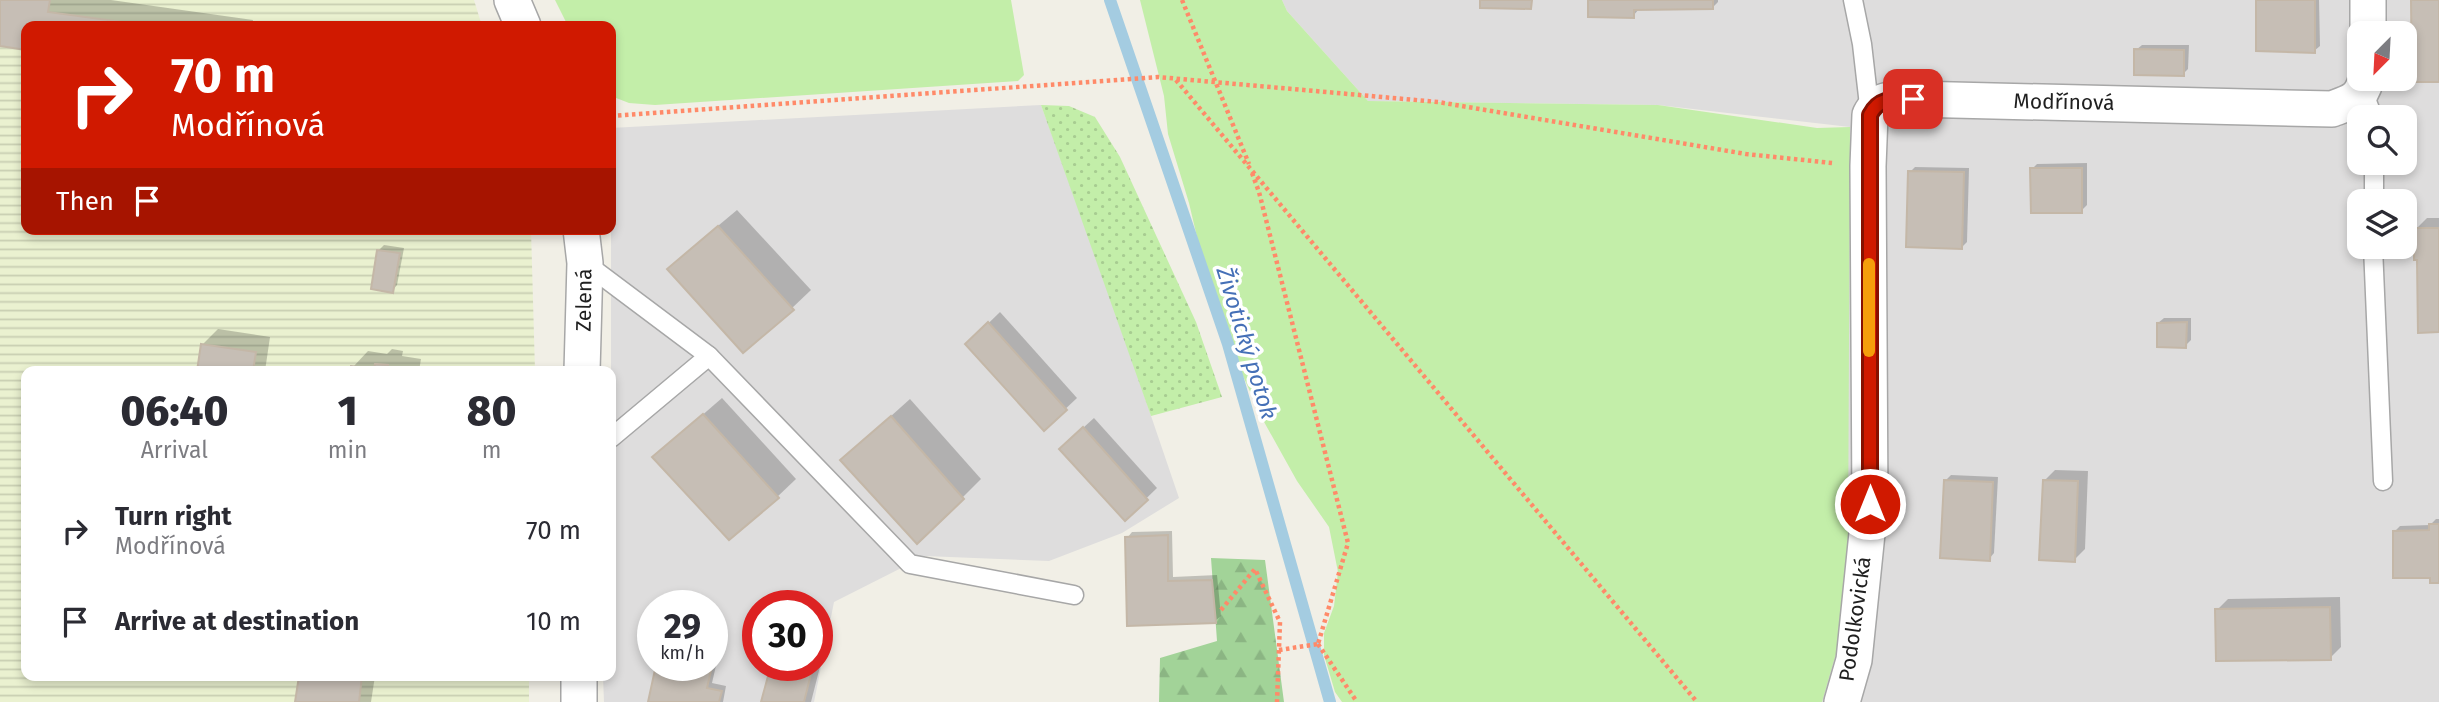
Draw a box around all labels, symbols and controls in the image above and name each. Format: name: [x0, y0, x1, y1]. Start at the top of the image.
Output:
north arrow: [2347, 21, 2417, 91]
map controls: [2347, 21, 2417, 259]
text: 70 m: [171, 46, 275, 105]
icon: right: [56, 49, 147, 140]
pin: [1883, 69, 1943, 129]
icon: arrive: [1894, 80, 1932, 118]
street label: Modřínová: [2013, 88, 2115, 116]
button: search: [2347, 105, 2417, 175]
text: Modřínová: [171, 106, 325, 144]
icon: arrive: [128, 182, 166, 220]
text: Then: [56, 186, 114, 217]
button: layers: [2347, 189, 2417, 259]
water label: Životický potok: [1210, 262, 1283, 423]
street label: Zelená: [570, 268, 598, 332]
text: 06:40: [120, 386, 228, 436]
text: 1: [338, 386, 358, 436]
text: 80: [467, 386, 517, 436]
text: Arrival: [141, 436, 208, 464]
text: min: [328, 436, 367, 464]
text: m: [482, 436, 502, 464]
position arrow: [1833, 467, 1907, 541]
text: Turn right: [115, 501, 232, 532]
icon: right: [56, 512, 94, 550]
text: 70 m: [526, 515, 581, 546]
text: Modřínová: [115, 532, 226, 560]
street label: Podolkovická: [1833, 555, 1877, 683]
speed limit sign: 30: [742, 590, 833, 681]
icon: arrive: [56, 603, 94, 641]
text: 29: [664, 605, 701, 647]
text: Arrive at destination: [115, 606, 359, 637]
text: 10 m: [526, 606, 581, 637]
text: km/h: [660, 642, 705, 664]

